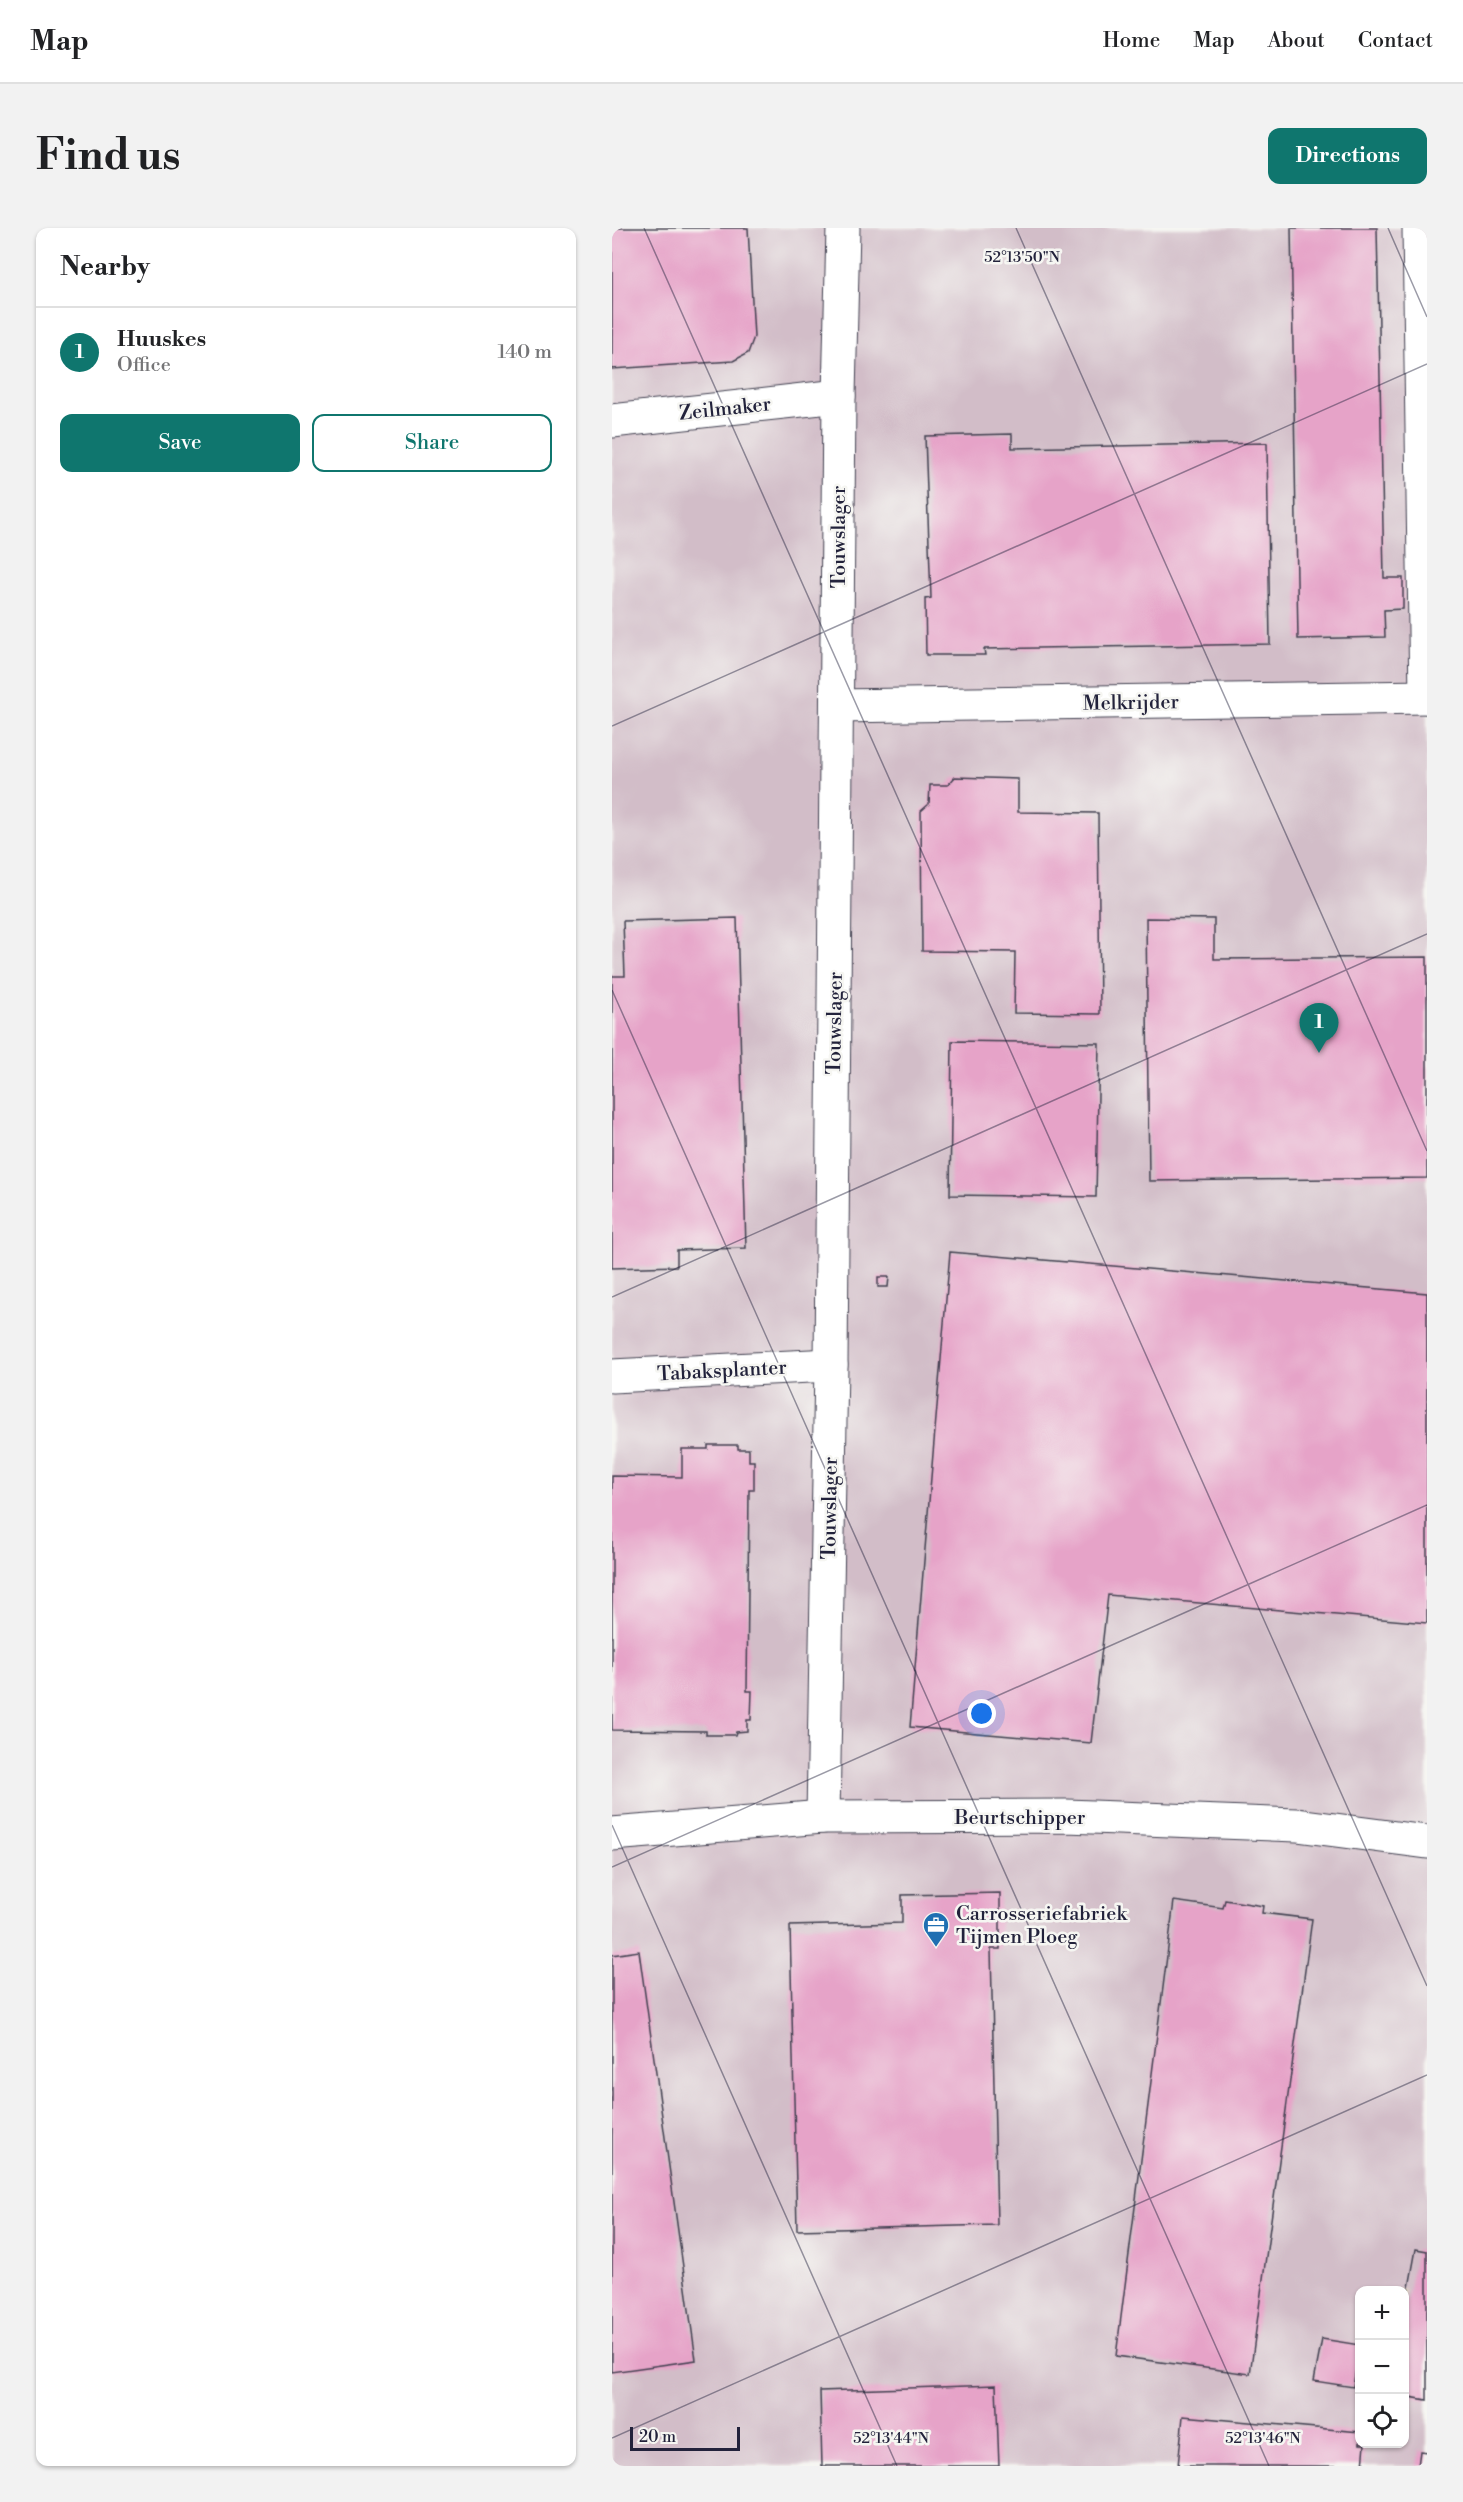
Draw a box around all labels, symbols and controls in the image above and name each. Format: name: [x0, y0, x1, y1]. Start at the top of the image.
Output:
text: Map: [30, 24, 89, 59]
text: Home: [1103, 28, 1160, 54]
text: Map: [1193, 28, 1235, 54]
text: About: [1268, 28, 1325, 54]
text: Contact: [1358, 28, 1433, 54]
button: Directions: [1268, 128, 1427, 184]
text: Find us: [36, 130, 180, 183]
text: 52°13'50"N: [984, 248, 1060, 267]
text: Nearby: [60, 251, 150, 283]
text: Huuskes: [117, 326, 206, 353]
text: 1: [75, 340, 84, 365]
text: 140 m: [497, 340, 552, 365]
text: Office: [117, 353, 171, 378]
street label: Zeilmaker: [678, 392, 773, 427]
button: Save: [60, 414, 300, 472]
button: Share: [312, 414, 552, 472]
street label: Touwslager: [827, 485, 852, 588]
street label: Melkrijder: [1083, 690, 1180, 717]
street label: Touwslager: [822, 971, 849, 1075]
pin: 1: [1300, 1004, 1338, 1053]
street label: Tabaksplanter: [657, 1356, 788, 1387]
street label: Touwslager: [817, 1456, 844, 1560]
your location: [967, 1699, 996, 1728]
street label: Beurtschipper: [954, 1806, 1086, 1831]
place label: Carrosseriefabriek Tijmen Ploeg: [956, 1902, 1128, 1950]
office icon: Carrosseriefabriek Tijmen Ploeg: [921, 1910, 951, 1948]
map controls: [1355, 2286, 1409, 2448]
button: +: [1355, 2286, 1409, 2340]
button: −: [1355, 2340, 1409, 2394]
button: locate: [1355, 2394, 1409, 2448]
scale bar: [630, 2424, 740, 2452]
text: 20 m: [639, 2427, 676, 2447]
text: 52°13'44"N: [853, 2429, 929, 2448]
text: 52°13'46"N: [1225, 2429, 1301, 2448]

